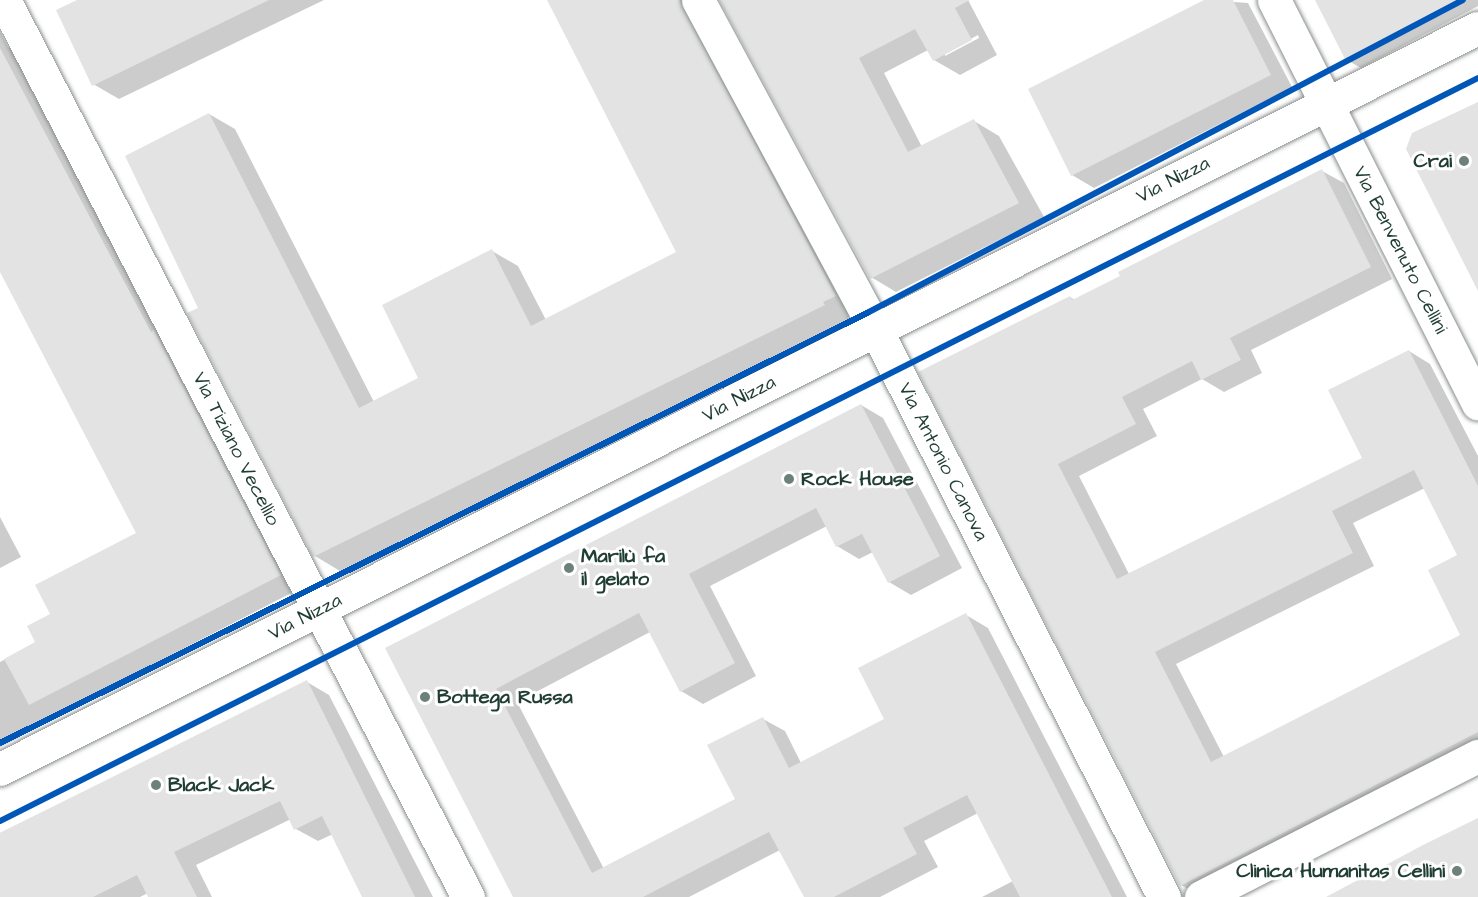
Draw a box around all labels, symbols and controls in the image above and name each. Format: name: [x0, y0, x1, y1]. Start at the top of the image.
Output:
place label: Crai: [1414, 149, 1452, 173]
street label: Via Nizza: [1132, 151, 1214, 209]
marker: Crai: [1457, 154, 1471, 168]
street label: Via Benvenuto Cellini: [1347, 162, 1453, 338]
street label: Via Tiziano Vecellio: [187, 368, 285, 530]
street label: Via Nizza: [698, 370, 780, 428]
street label: Via Antonio Canova: [893, 379, 993, 545]
place label: Rock House: [801, 467, 914, 491]
marker: Rock House: [782, 472, 796, 486]
place label: Marilù fa il gelato: [581, 544, 665, 591]
marker: Marilù fa il gelato: [562, 561, 576, 575]
street label: Via Nizza: [264, 588, 346, 646]
place label: Bottega Russa: [437, 685, 573, 709]
marker: Bottega Russa: [418, 690, 432, 704]
place label: Black Jack: [168, 773, 274, 797]
marker: Black Jack: [149, 778, 163, 792]
place label: Clinica Humanitas Cellini: [1236, 859, 1445, 883]
marker: Clinica Humanitas Cellini: [1450, 864, 1464, 878]

